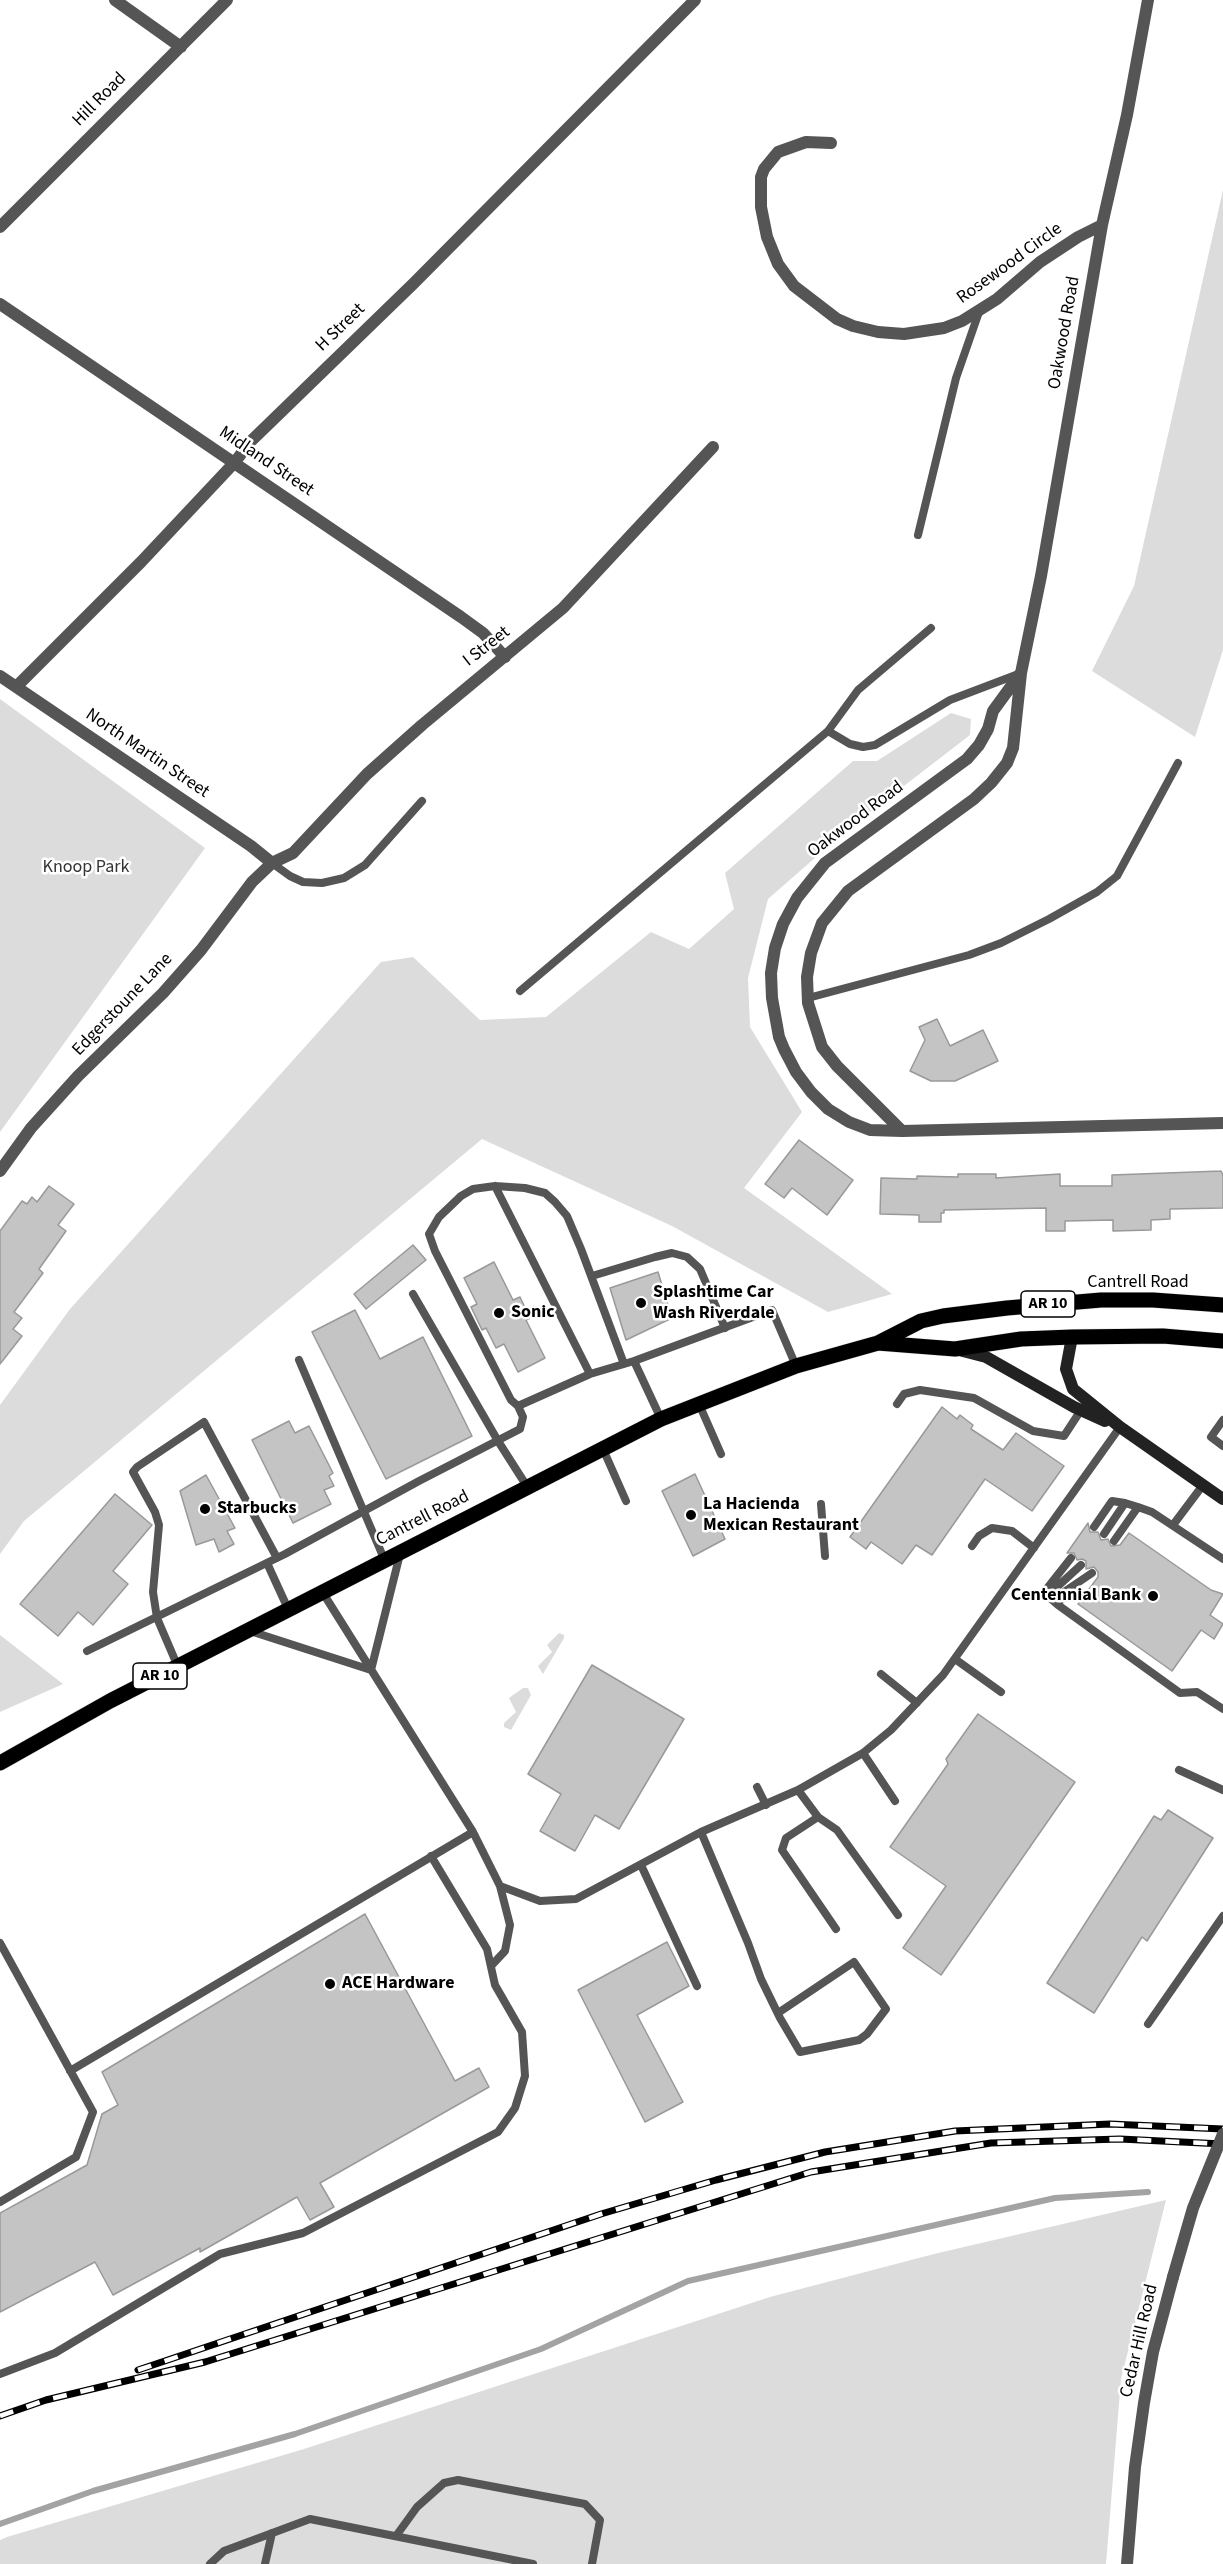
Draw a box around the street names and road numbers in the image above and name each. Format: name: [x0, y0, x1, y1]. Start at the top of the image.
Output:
street label: Hill Road: [68, 68, 132, 132]
street label: Rosewood Circle: [953, 219, 1067, 309]
street label: Oakwood Road: [1044, 275, 1086, 391]
street label: H Street: [312, 299, 370, 357]
street label: Midland Street: [214, 422, 318, 502]
street label: I Street: [459, 622, 515, 672]
street label: North Martin Street: [81, 705, 213, 803]
street label: Oakwood Road: [804, 777, 908, 863]
street label: Edgerstoune Lane: [68, 949, 178, 1061]
street label: Cantrell Road: [1087, 1272, 1189, 1294]
road number: AR 10: [1021, 1291, 1075, 1317]
street label: Cantrell Road: [373, 1486, 473, 1552]
road number: AR 10: [133, 1663, 187, 1689]
street label: Cedar Hill Road: [1116, 2282, 1164, 2400]

